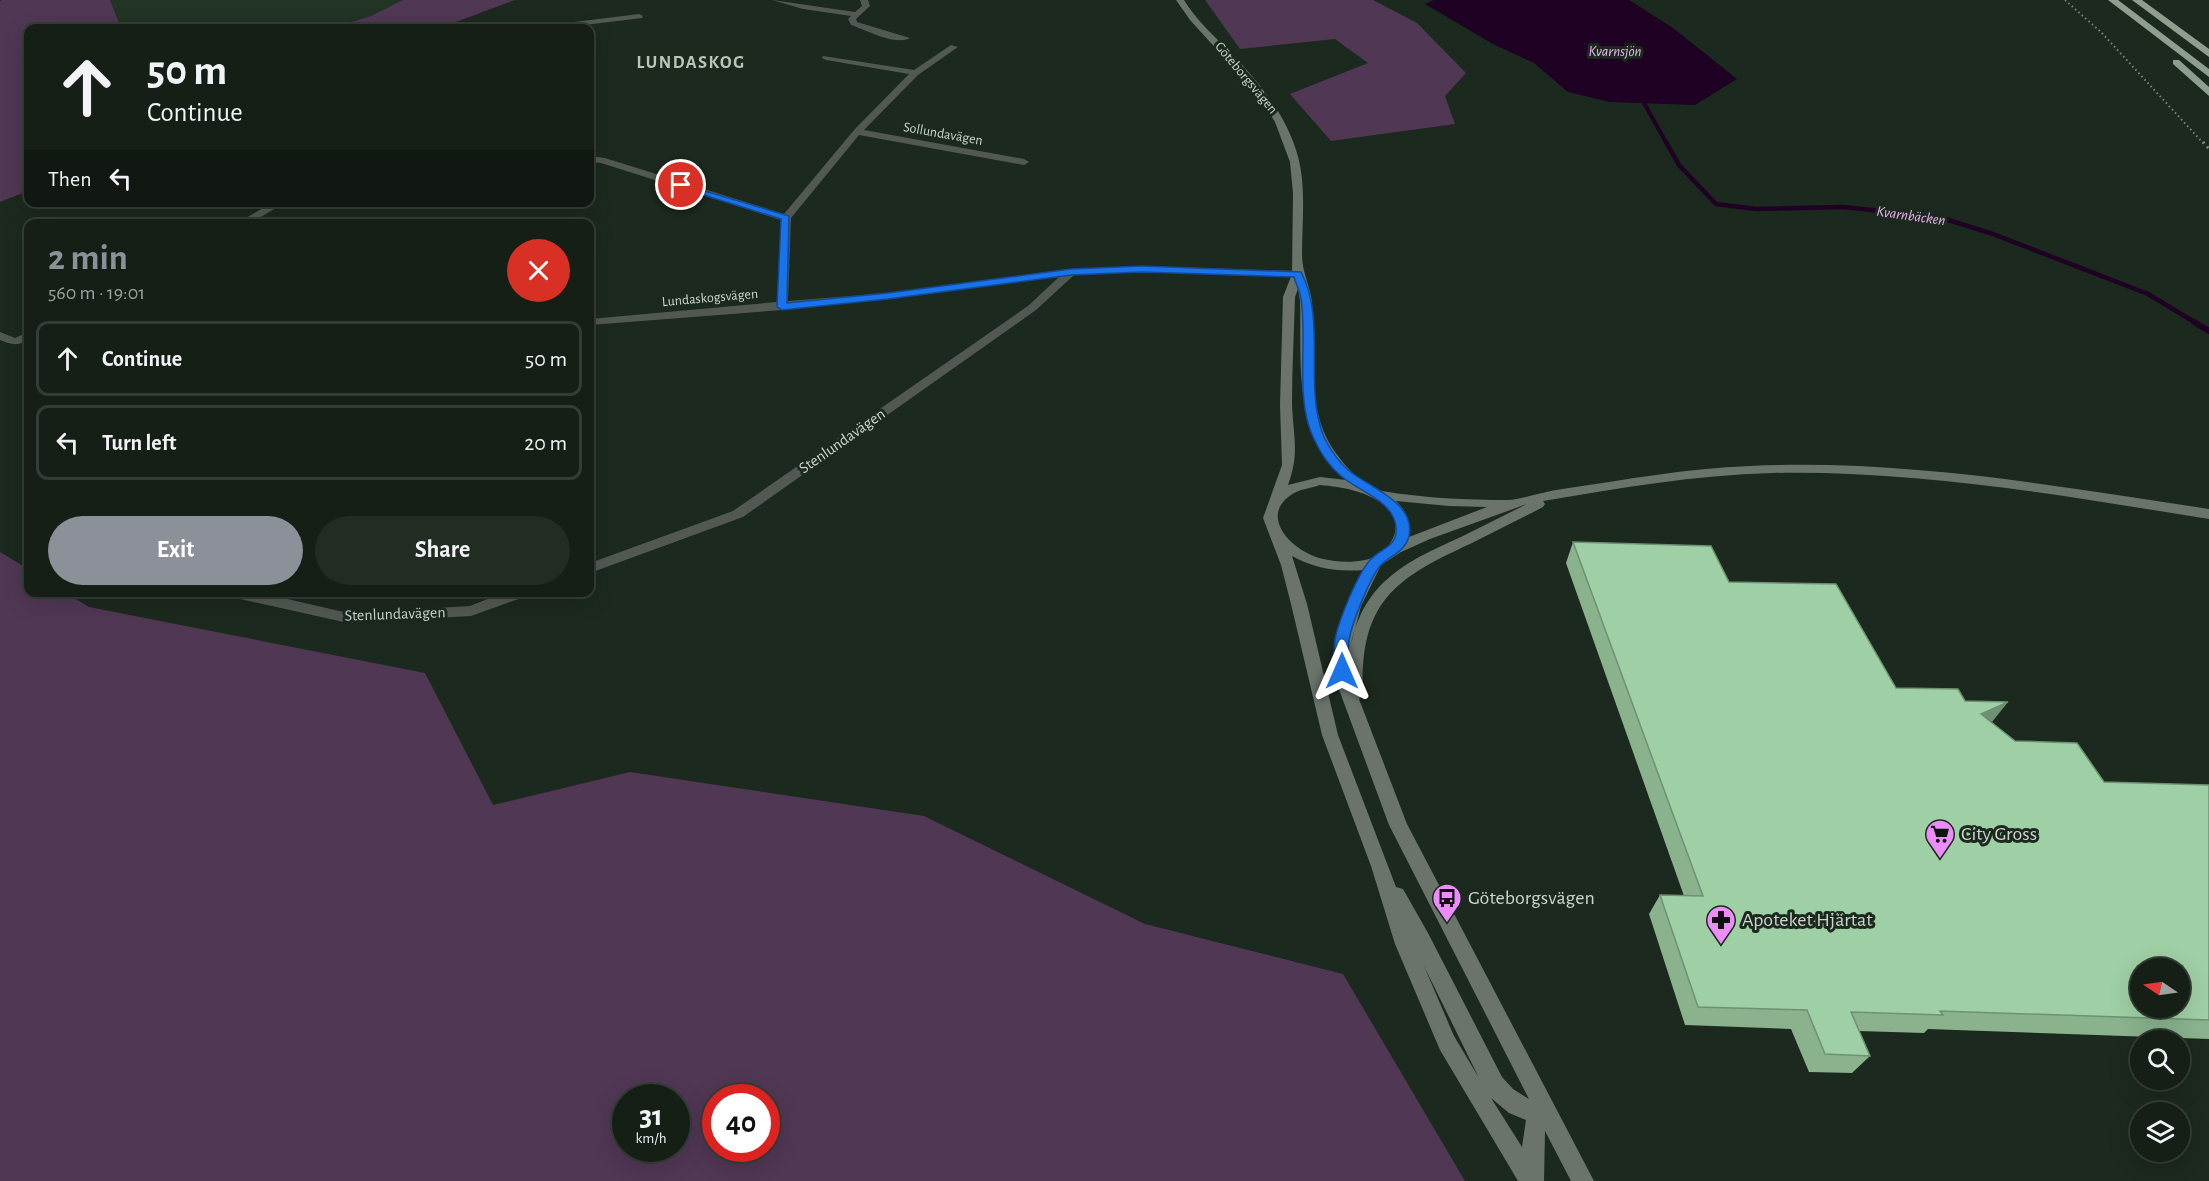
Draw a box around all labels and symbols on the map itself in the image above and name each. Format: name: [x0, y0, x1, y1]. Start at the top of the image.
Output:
street label: Göteborgsvägen: [1212, 39, 1280, 117]
water label: Kvarnsjön: [1588, 44, 1642, 59]
district label: LUNDASKOG: [637, 54, 745, 72]
street label: Sollundavägen: [902, 120, 984, 148]
pin: [655, 159, 706, 210]
water label: Kvarnbäcken: [1876, 204, 1946, 228]
street label: Lundaskogsvägen: [661, 287, 759, 309]
street label: Stenlundavägen: [796, 405, 888, 477]
street label: Stenlundavägen: [344, 604, 446, 624]
position arrow: [1310, 639, 1374, 703]
supermarket icon: City Gross: [1924, 818, 1956, 860]
place label: City Gross: [1961, 824, 2037, 844]
bus stop icon: Göteborgsvägen: [1431, 882, 1463, 924]
place label: Göteborgsvägen: [1468, 888, 1595, 908]
pharmacy icon: Apoteket Hjärtat: [1705, 904, 1737, 946]
place label: Apoteket Hjärtat: [1742, 910, 1873, 930]
north arrow: [2130, 958, 2190, 1018]
speed limit sign: 40: [702, 1084, 780, 1162]

